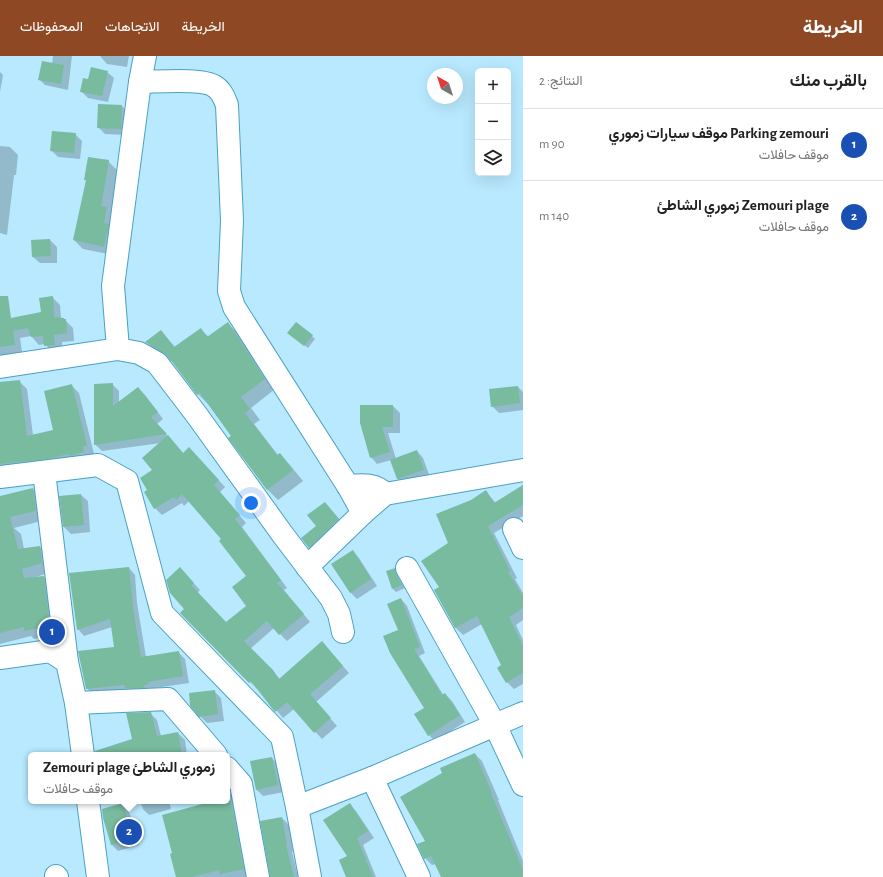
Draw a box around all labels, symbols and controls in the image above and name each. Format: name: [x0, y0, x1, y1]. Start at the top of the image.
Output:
text: الخريطة: [803, 18, 863, 37]
text: المحفوظات: [20, 20, 83, 34]
text: الاتجاهات: [105, 20, 159, 34]
text: الخريطة: [181, 20, 225, 34]
north arrow: [427, 68, 463, 104]
map controls: [475, 68, 511, 176]
button: +: [475, 68, 511, 104]
text: بالقرب منك: [790, 72, 867, 89]
text: النتائج: 2: [539, 75, 583, 88]
button: −: [475, 104, 511, 140]
text: Parking zemouri موقف سيارات زموري: [609, 126, 829, 141]
text: 90 m: [539, 138, 565, 151]
text: 1: [852, 138, 856, 151]
button: layers: [475, 140, 511, 176]
text: موقف حافلات: [759, 149, 829, 162]
text: Zemouri plage زموري الشاطئ: [657, 198, 829, 213]
text: 140 m: [539, 210, 569, 223]
text: 2: [851, 210, 857, 223]
text: موقف حافلات: [759, 221, 829, 234]
your location: [241, 493, 261, 513]
pin: 1: [39, 617, 65, 647]
popup: [28, 752, 230, 804]
text: Zemouri plage زموري الشاطئ: [43, 760, 215, 775]
text: موقف حافلات: [43, 783, 113, 796]
pin: 2: [116, 817, 142, 847]

